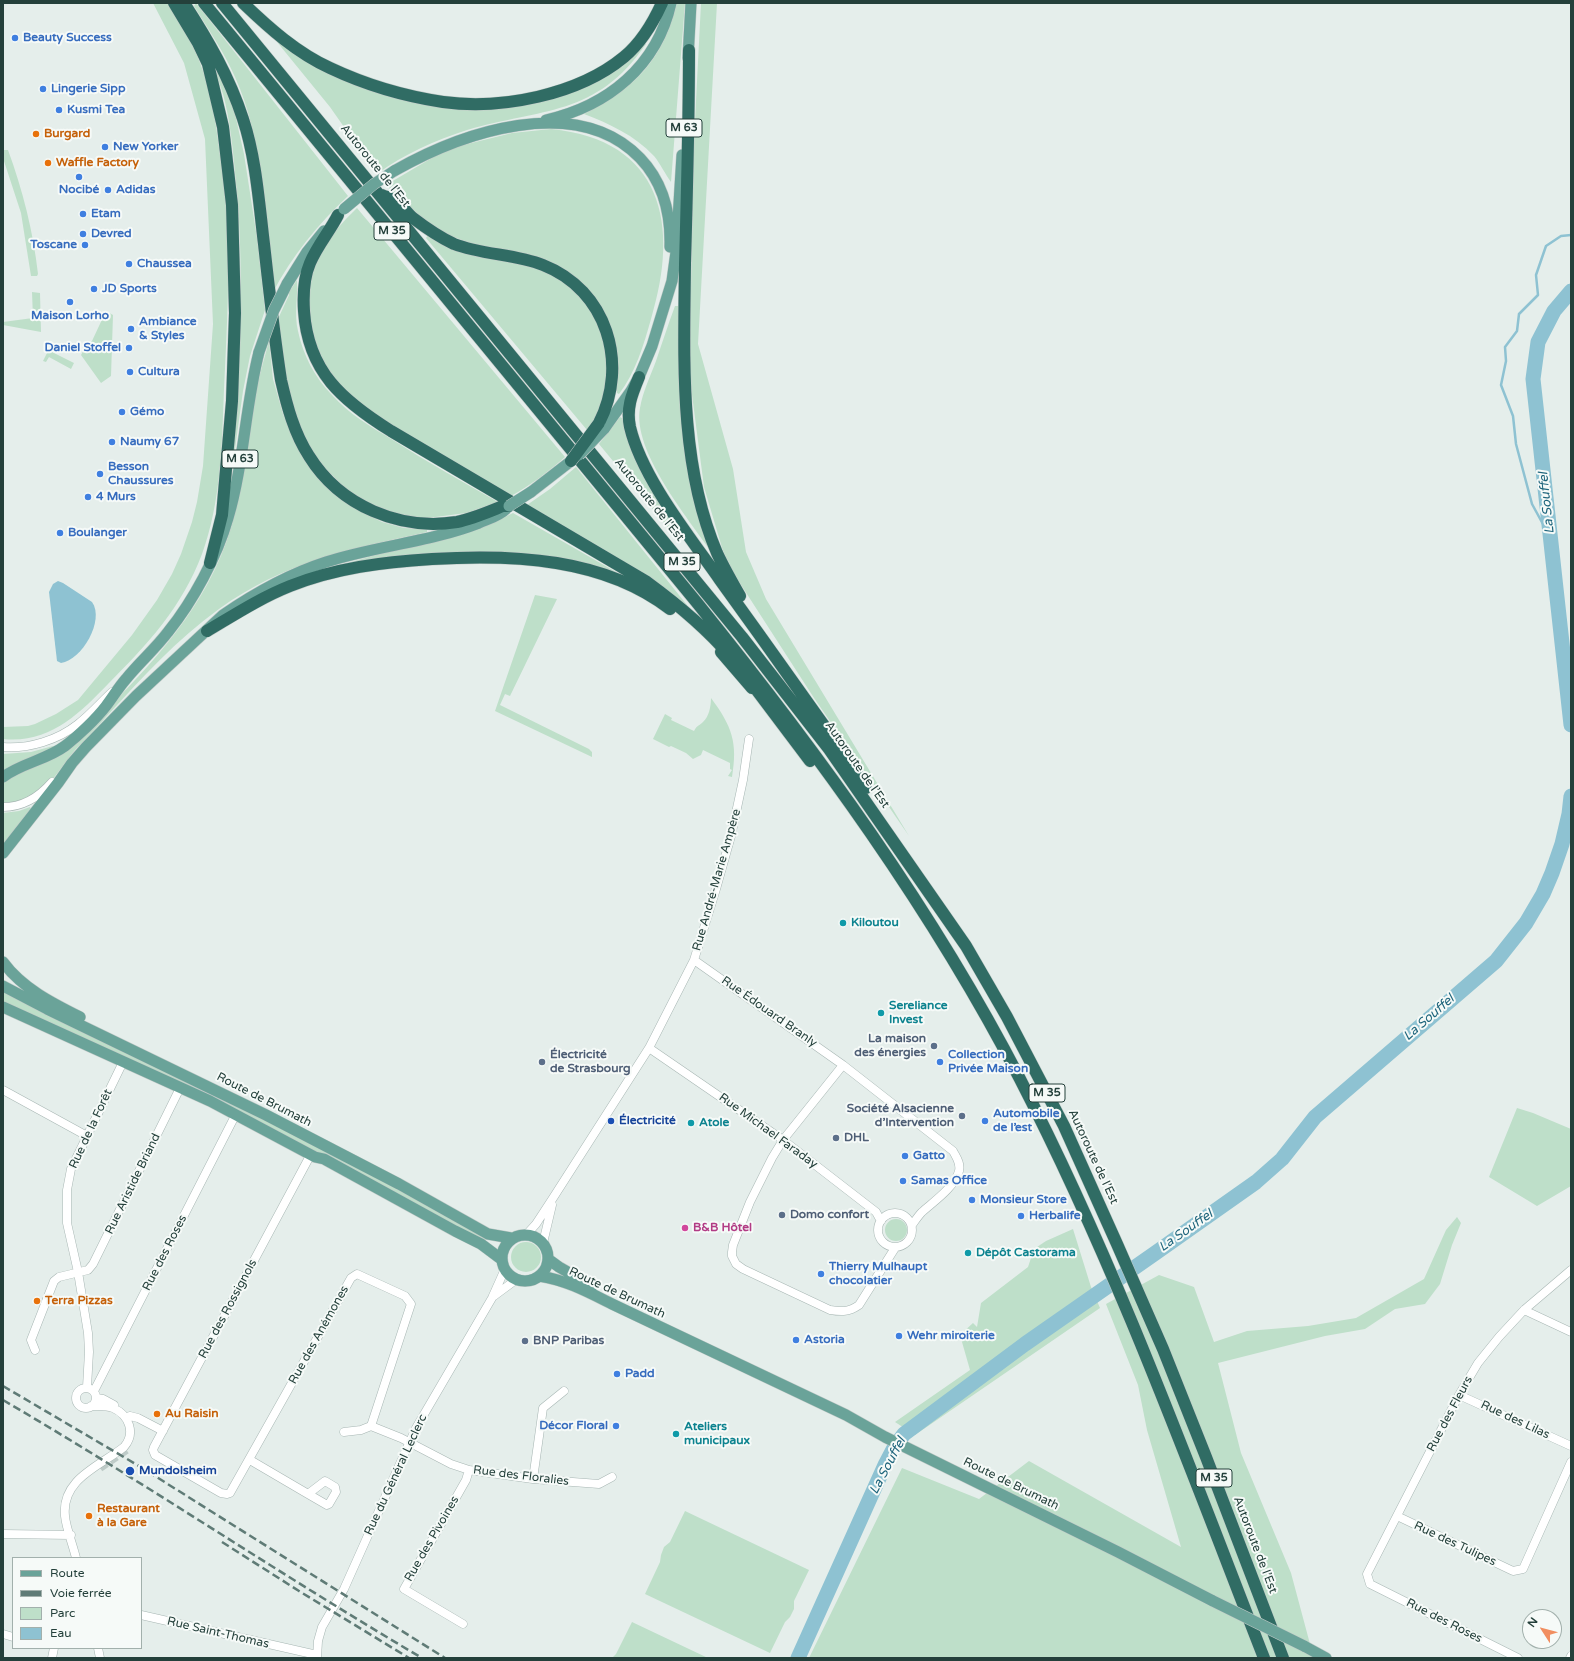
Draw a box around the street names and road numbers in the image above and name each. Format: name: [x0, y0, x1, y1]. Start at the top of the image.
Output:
road number: M 63: [666, 119, 702, 137]
street label: Autoroute de l’Est: [337, 122, 413, 210]
road number: M 35: [374, 222, 410, 240]
road number: M 63: [222, 450, 258, 468]
street label: Autoroute de l’Est: [611, 456, 687, 544]
road number: M 35: [664, 553, 700, 571]
street label: Autoroute de l’Est: [822, 719, 892, 811]
street label: Rue André-Marie Ampère: [690, 807, 744, 953]
street label: Rue Édouard Branly: [718, 974, 820, 1050]
street label: Route de Brumath: [214, 1070, 314, 1130]
road number: M 35: [1029, 1084, 1065, 1102]
street label: Rue de la Forêt: [66, 1087, 116, 1171]
street label: Rue Michael Faraday: [716, 1090, 820, 1172]
street label: Autoroute de l’Est: [1065, 1107, 1121, 1207]
street label: Rue Aristide Briand: [102, 1131, 164, 1237]
street label: Rue des Roses: [140, 1213, 190, 1293]
street label: Rue des Rossignols: [196, 1257, 260, 1361]
street label: Route de Brumath: [567, 1264, 667, 1322]
street label: Rue des Anémones: [286, 1283, 352, 1387]
street label: Rue des Fleurs: [1424, 1374, 1476, 1454]
street label: Rue des Lilas: [1478, 1398, 1552, 1442]
street label: Rue du Général Leclerc: [362, 1412, 430, 1538]
street label: Route de Brumath: [961, 1455, 1061, 1513]
street label: Rue des Floralies: [472, 1463, 570, 1489]
road number: M 35: [1196, 1469, 1232, 1487]
street label: Rue des Pivoines: [402, 1494, 462, 1584]
street label: Autoroute de l’Est: [1230, 1495, 1280, 1595]
street label: Rue des Tulipes: [1412, 1519, 1498, 1569]
street label: Rue des Roses: [1404, 1596, 1484, 1646]
street label: Rue Saint-Thomas: [166, 1614, 270, 1652]

